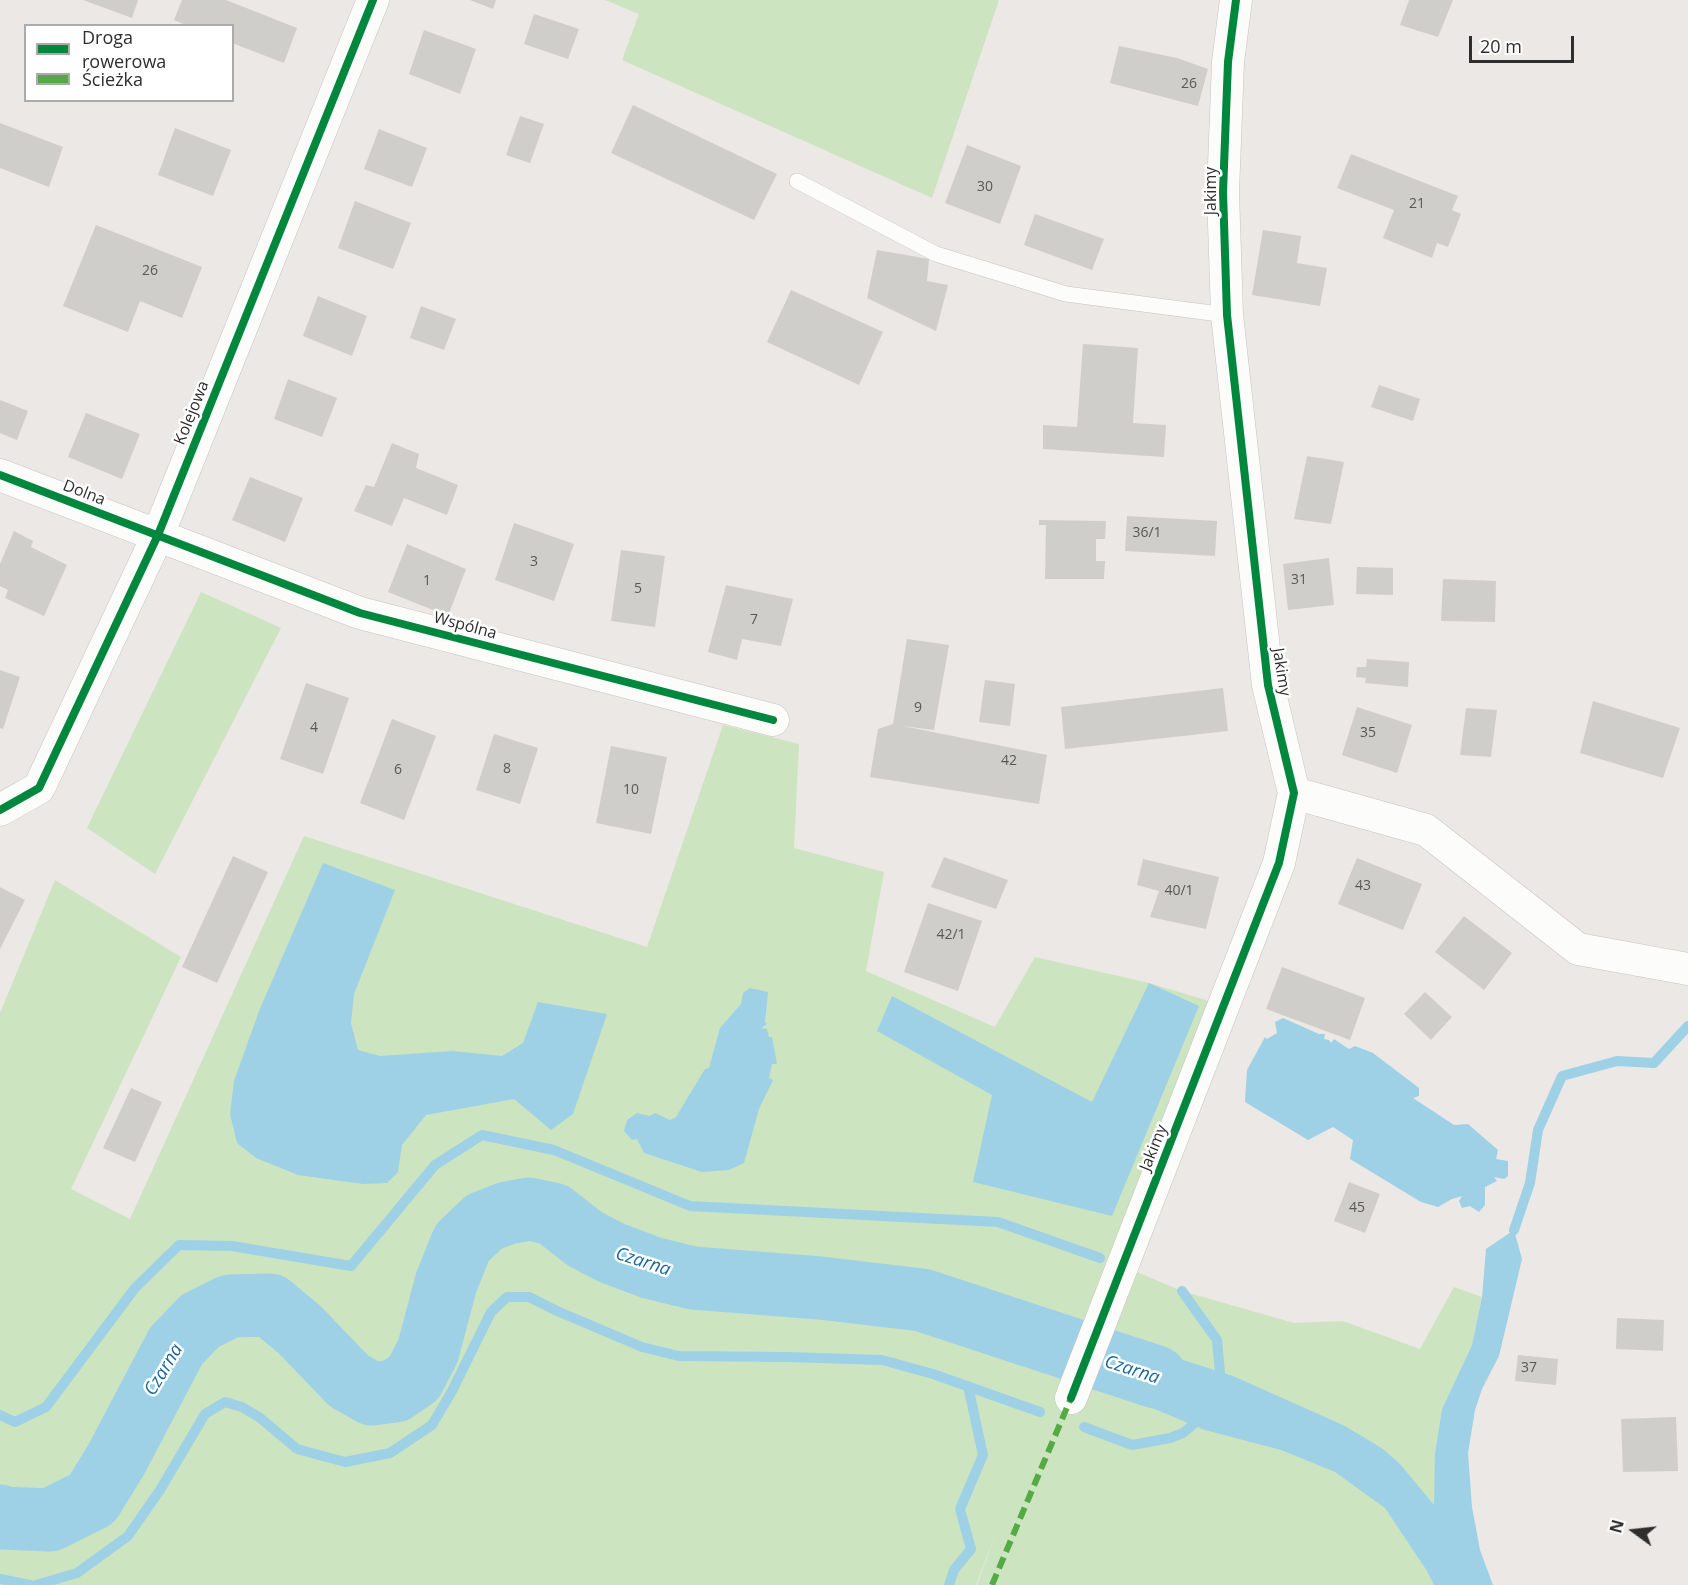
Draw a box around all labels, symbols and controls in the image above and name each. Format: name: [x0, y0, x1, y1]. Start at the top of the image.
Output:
legend: [24, 24, 234, 102]
scale bar: [1472, 24, 1577, 62]
text: Droga rowerowa: [82, 25, 166, 73]
text: 20 m: [1480, 34, 1522, 58]
text: Ścieżka: [82, 67, 143, 91]
house number: 26: [1181, 76, 1197, 92]
street label: Jakimy: [1201, 167, 1221, 215]
house number: 30: [977, 179, 993, 195]
house number: 21: [1409, 196, 1425, 212]
house number: 26: [142, 263, 158, 279]
street label: Kolejowa: [170, 378, 214, 448]
street label: Dolna: [60, 476, 108, 510]
house number: 36/1: [1132, 525, 1162, 541]
house number: 3: [530, 554, 538, 570]
house number: 31: [1291, 572, 1307, 588]
house number: 1: [423, 573, 431, 589]
house number: 5: [634, 581, 642, 597]
street label: Wspólna: [431, 608, 499, 644]
house number: 7: [750, 612, 758, 628]
street label: Jakimy: [1268, 647, 1294, 697]
house number: 9: [914, 700, 922, 716]
house number: 4: [310, 720, 318, 736]
house number: 35: [1360, 725, 1376, 741]
house number: 42: [1001, 753, 1017, 769]
house number: 8: [503, 761, 511, 777]
house number: 6: [394, 762, 402, 778]
house number: 10: [623, 782, 639, 798]
house number: 43: [1355, 878, 1371, 894]
house number: 40/1: [1164, 883, 1194, 899]
house number: 42/1: [936, 927, 966, 943]
street label: Jakimy: [1136, 1122, 1172, 1174]
house number: 45: [1349, 1200, 1365, 1216]
water label: Czarna: [613, 1243, 673, 1281]
water label: Czarna: [140, 1340, 188, 1400]
water label: Czarna: [1102, 1351, 1162, 1389]
house number: 37: [1521, 1360, 1537, 1376]
north arrow: [1604, 1501, 1664, 1561]
text: N: [1604, 1517, 1629, 1535]

